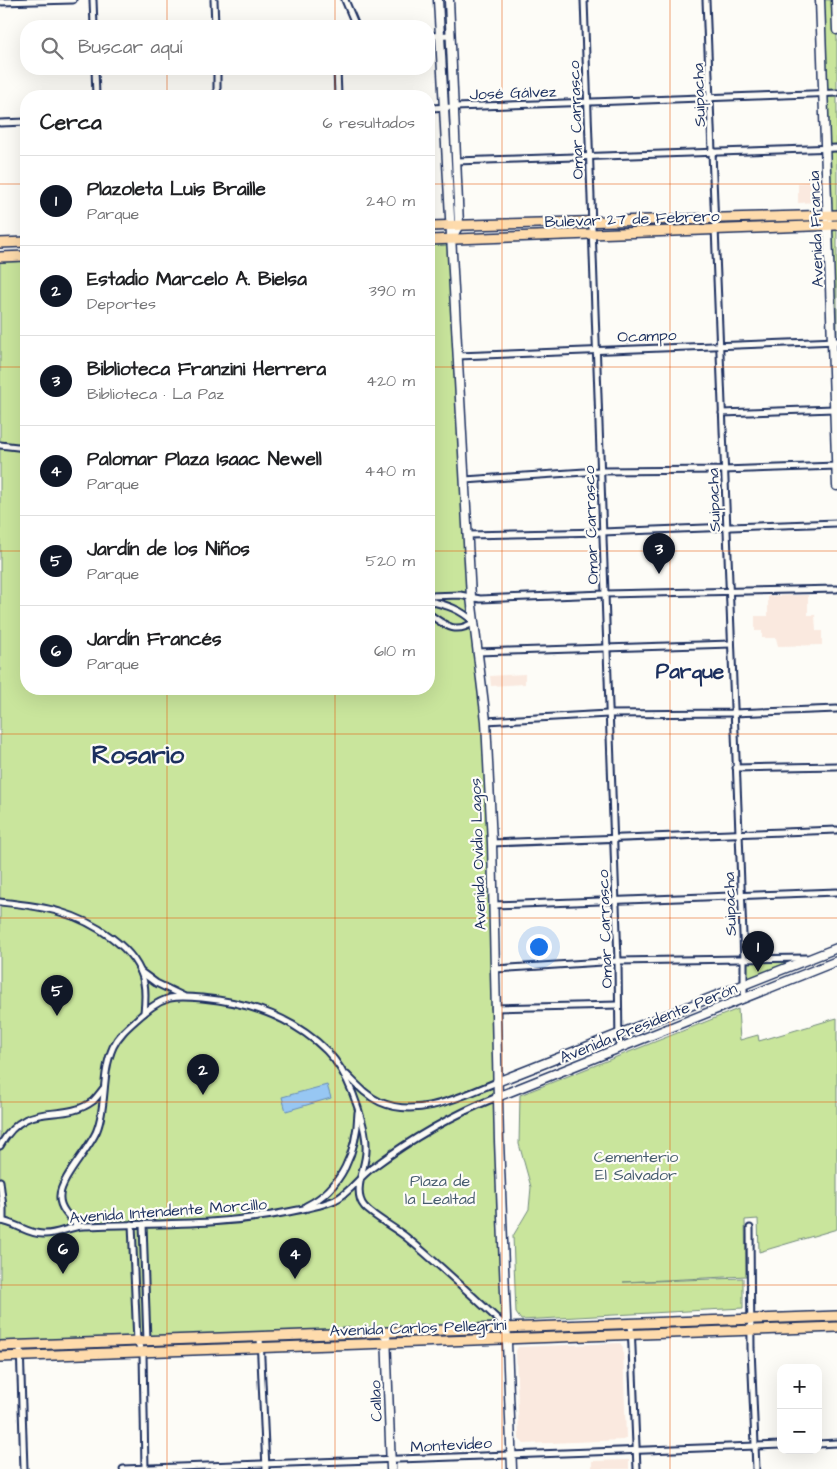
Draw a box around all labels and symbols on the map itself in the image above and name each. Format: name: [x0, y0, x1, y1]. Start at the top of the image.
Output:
street label: Omar Carrasco: [563, 60, 589, 180]
street label: Suipacha: [687, 63, 711, 127]
street label: José Gálvez: [469, 80, 557, 106]
street label: Avenida Francia: [803, 170, 829, 288]
street label: Bulevar 27 de Febrero: [544, 205, 720, 233]
street label: Ocampo: [617, 324, 677, 348]
street label: Omar Carrasco: [578, 465, 604, 585]
street label: Suipacha: [702, 468, 726, 532]
pin: 3: [643, 533, 675, 574]
district label: Parque: [656, 657, 725, 687]
district label: Rosario: [92, 737, 185, 773]
street label: Avenida Ovidio Lagos: [464, 777, 493, 930]
street label: Omar Carrasco: [592, 869, 618, 989]
street label: Suipacha: [718, 872, 742, 936]
pin: 1: [742, 931, 774, 972]
your location: [526, 934, 552, 960]
pin: 5: [41, 975, 73, 1016]
street label: Avenida Presidente Perón: [556, 977, 740, 1069]
pin: 2: [187, 1054, 219, 1095]
park label: Cementerio El Salvador: [594, 1146, 678, 1186]
park label: Plaza de la Lealtad: [405, 1170, 475, 1210]
street label: Avenida Intendente Morcillo: [69, 1193, 268, 1229]
pin: 6: [47, 1233, 79, 1274]
pin: 4: [279, 1238, 311, 1279]
street label: Avenida Carlos Pellegrini: [329, 1314, 508, 1343]
street label: Callao: [364, 1380, 388, 1422]
street label: Montevideo: [410, 1432, 493, 1458]

